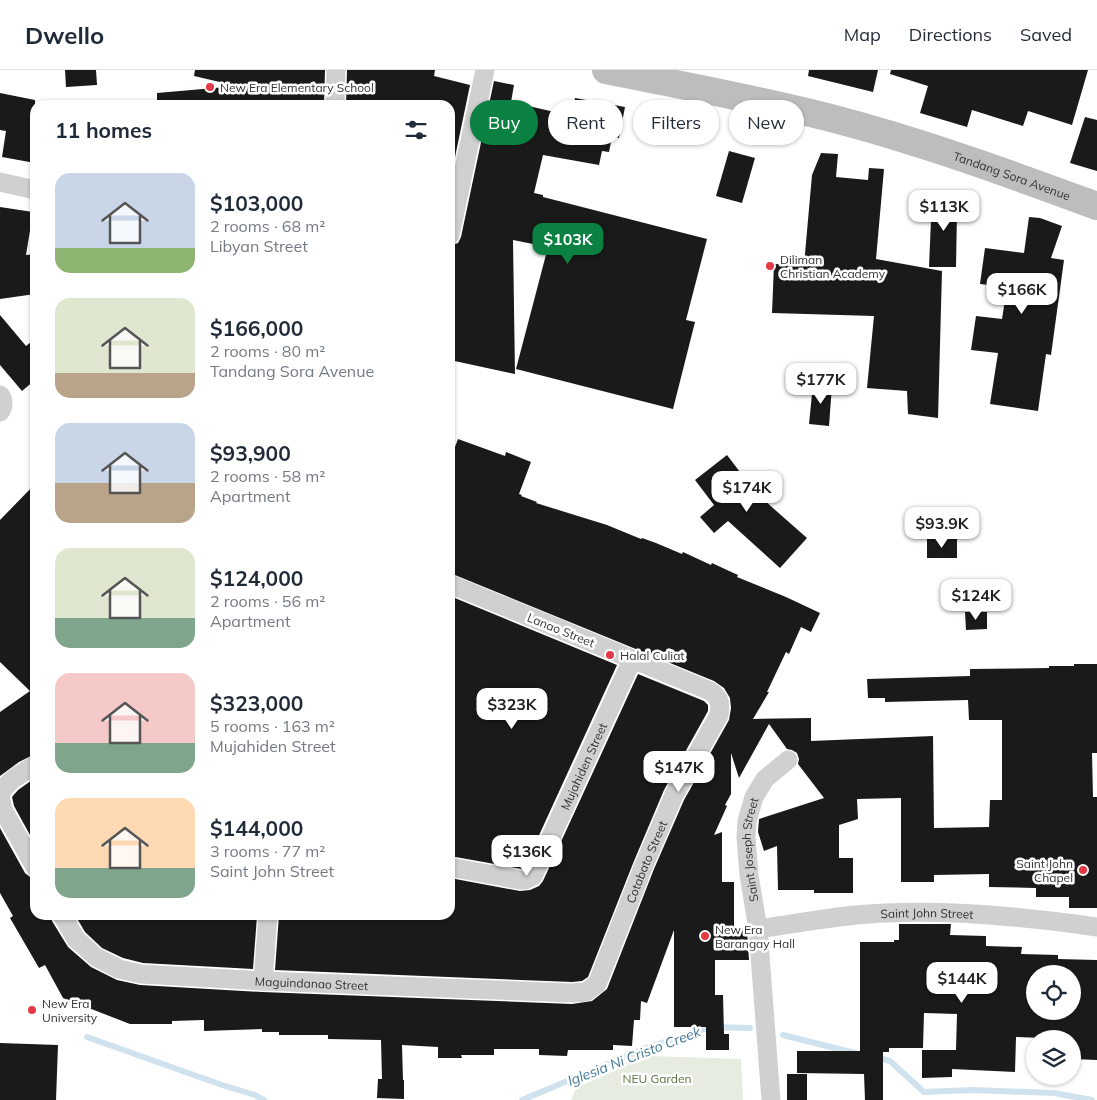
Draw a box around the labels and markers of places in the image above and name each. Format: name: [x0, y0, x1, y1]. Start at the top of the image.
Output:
place label: New Era Elementary School: [220, 80, 374, 95]
marker: New Era Elementary School: [204, 81, 216, 93]
pin: $113K: [909, 190, 979, 232]
pin: $103K: [533, 222, 603, 265]
place label: Diliman Christian Academy: [780, 252, 886, 281]
marker: Diliman Christian Academy: [764, 260, 776, 272]
pin: $166K: [987, 272, 1057, 315]
pin: $177K: [786, 362, 856, 405]
pin: $174K: [712, 470, 782, 513]
pin: $93.9K: [901, 506, 983, 549]
pin: $124K: [941, 578, 1011, 621]
place label: Halal Culiat: [620, 648, 685, 663]
marker: Halal Culiat: [604, 649, 616, 661]
pin: $323K: [477, 688, 547, 730]
pin: $147K: [644, 750, 714, 793]
pin: $136K: [492, 834, 562, 877]
place label: Saint John Chapel: [1016, 856, 1073, 885]
marker: Saint John Chapel: [1077, 864, 1089, 876]
place label: New Era Barangay Hall: [715, 922, 795, 951]
marker: New Era Barangay Hall: [699, 930, 711, 942]
pin: $144K: [927, 962, 997, 1004]
place label: New Era University: [42, 996, 98, 1025]
marker: New Era University: [26, 1004, 38, 1016]

